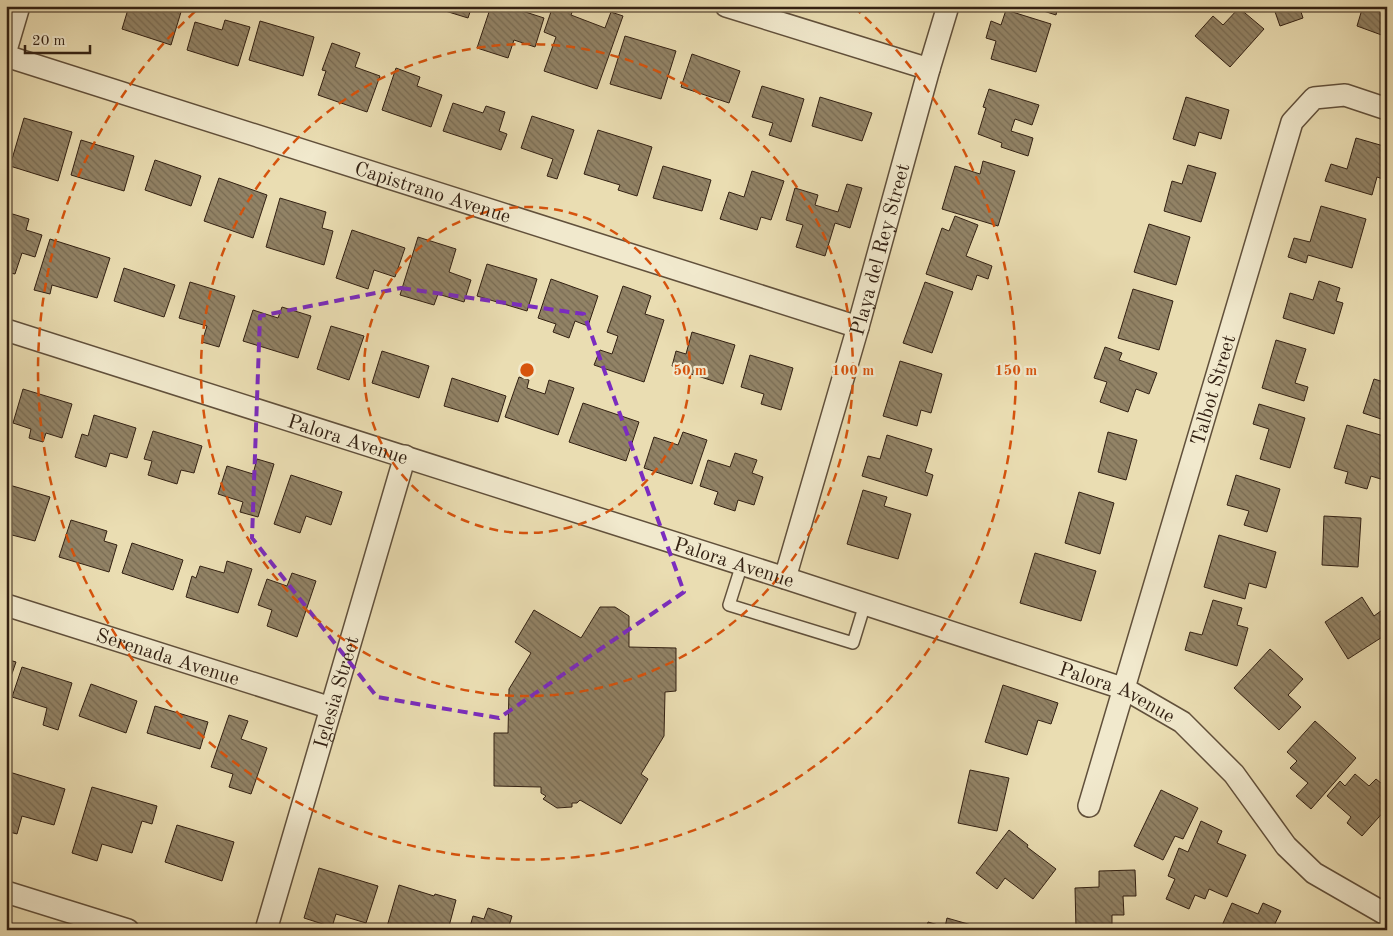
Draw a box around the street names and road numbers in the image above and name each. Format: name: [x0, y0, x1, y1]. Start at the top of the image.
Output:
street label: Capistrano Avenue: [352, 160, 513, 228]
street label: Playa del Rey Street: [848, 162, 915, 338]
street label: Talbot Street: [1189, 333, 1240, 448]
street label: Palora Avenue: [285, 412, 410, 469]
street label: Palora Avenue: [671, 535, 796, 592]
street label: Serenada Avenue: [93, 626, 242, 690]
street label: Iglesia Street: [312, 634, 364, 751]
street label: Palora Avenue: [1056, 660, 1178, 728]

